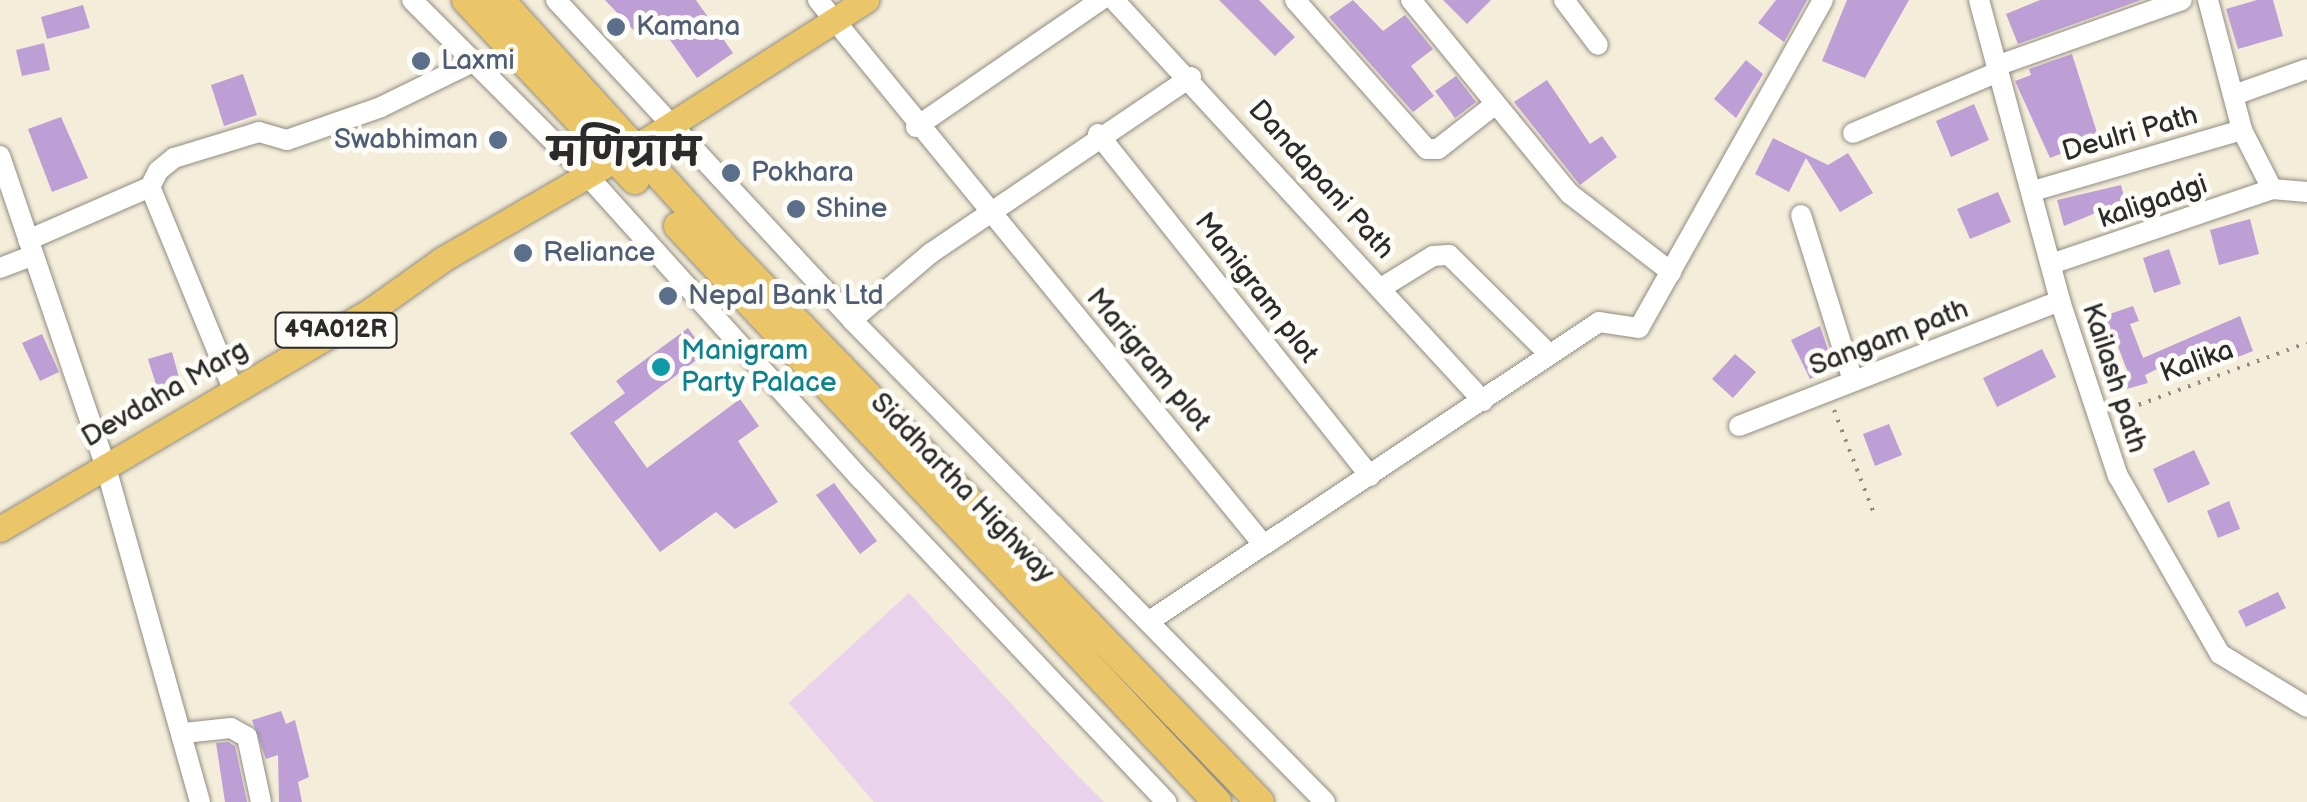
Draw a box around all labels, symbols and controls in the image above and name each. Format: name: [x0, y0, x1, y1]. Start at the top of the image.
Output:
place label: Kamana: [636, 10, 740, 44]
marker: Kamana: [605, 16, 627, 38]
place label: Laxmi: [441, 44, 515, 78]
marker: Laxmi: [410, 50, 432, 72]
street label: Dandapani Path: [1241, 94, 1401, 266]
street label: Deulri Path: [2059, 99, 2201, 169]
place label: Swabhiman: [334, 123, 478, 157]
marker: Swabhiman: [487, 129, 509, 151]
district label: मणिग्राम: [548, 131, 700, 177]
place label: Pokhara: [751, 156, 854, 190]
marker: Pokhara: [720, 162, 742, 184]
street label: kaligadgi: [2094, 168, 2212, 236]
place label: Shine: [816, 192, 887, 226]
marker: Shine: [785, 198, 807, 220]
street label: Manigram plot: [1187, 206, 1325, 370]
place label: Reliance: [543, 236, 655, 270]
marker: Reliance: [512, 242, 534, 264]
place label: Nepal Bank Ltd: [688, 279, 884, 313]
street label: Marigram plot: [1079, 282, 1217, 438]
marker: Nepal Bank Ltd: [657, 285, 679, 307]
street label: Sangam path: [1805, 292, 1973, 384]
street label: Kailash path: [2074, 299, 2154, 457]
road number: 49A012R: [274, 310, 398, 350]
street label: Devdaha Marg: [76, 333, 254, 455]
street label: Kalika: [2156, 333, 2238, 391]
place label: Manigram Party Palace: [681, 334, 838, 400]
marker: Manigram Party Palace: [650, 356, 672, 378]
street label: Siddhartha Highway: [863, 386, 1061, 590]

